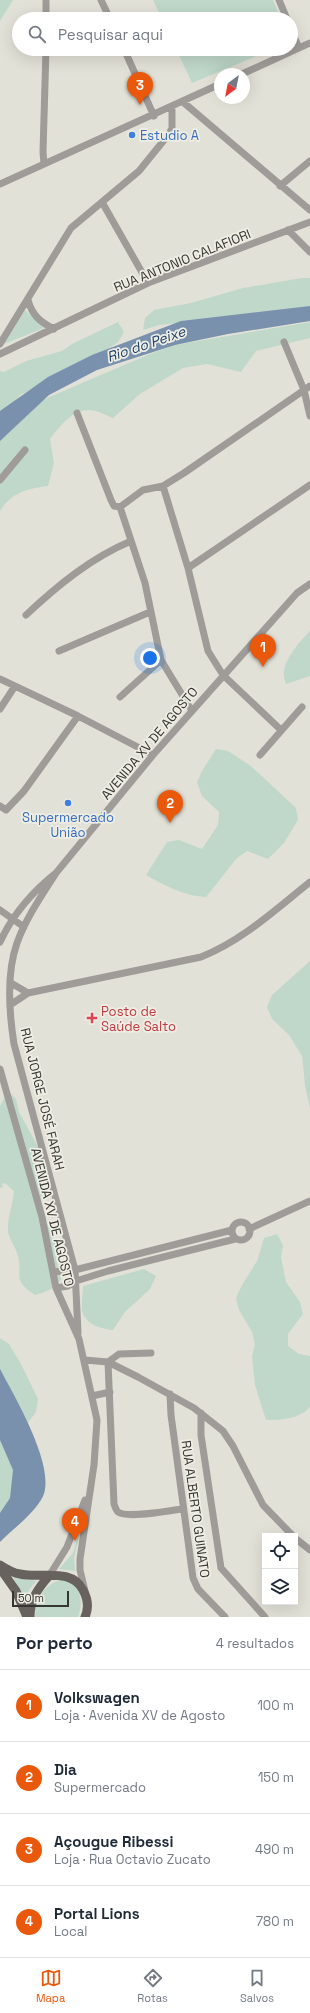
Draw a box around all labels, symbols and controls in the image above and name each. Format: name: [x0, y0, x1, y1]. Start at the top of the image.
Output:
search box: [12, 12, 298, 56]
icon: search: [26, 23, 48, 45]
text: Pesquisar aqui: [58, 25, 163, 44]
north arrow: [214, 68, 250, 104]
pin: 3: [127, 72, 153, 105]
place label: Estudio A: [140, 127, 199, 144]
marker: Estudio A: [127, 130, 137, 140]
street label: RUA ANTONIO CALAFIORI: [111, 225, 253, 296]
water label: Rio do Peixe: [104, 322, 188, 366]
pin: 1: [250, 634, 276, 667]
your location: [140, 648, 160, 668]
street label: AVENIDA XV DE AGOSTO: [97, 683, 202, 803]
pin: 2: [157, 790, 183, 823]
marker: Supermercado União: [63, 798, 73, 808]
place label: Supermercado União: [22, 809, 114, 841]
place label: Posto de Saúde Salto: [101, 1003, 176, 1035]
marker: Posto de Saúde Salto: [86, 1012, 98, 1024]
street label: RUA JORGE JOSÉ FARAH: [17, 1026, 68, 1172]
street label: AVENIDA XV DE AGOSTO: [27, 1146, 78, 1288]
street label: RUA ALBERTO GUINATO: [177, 1439, 214, 1579]
pin: 4: [62, 1508, 88, 1541]
map controls: [262, 1533, 298, 1605]
button: locate: [262, 1533, 298, 1569]
button: layers: [262, 1569, 298, 1605]
scale bar: [12, 1589, 69, 1608]
text: 50 m: [18, 1591, 44, 1605]
text: Por perto: [16, 1632, 93, 1654]
text: 4 resultados: [216, 1635, 294, 1652]
text: Volkswagen: [54, 1688, 140, 1707]
text: 1: [26, 1697, 32, 1714]
text: 100 m: [257, 1697, 294, 1714]
text: Loja · Avenida XV de Agosto: [54, 1707, 225, 1724]
text: Dia: [54, 1760, 77, 1779]
text: 2: [25, 1769, 33, 1786]
text: 150 m: [258, 1769, 294, 1786]
text: Supermercado: [54, 1779, 146, 1796]
text: Açougue Ribessi: [54, 1832, 173, 1851]
text: 3: [25, 1841, 33, 1858]
text: 490 m: [255, 1841, 294, 1858]
text: Loja · Rua Octavio Zucato: [54, 1851, 211, 1868]
text: Portal Lions: [54, 1904, 140, 1923]
text: 4: [25, 1913, 33, 1930]
text: 780 m: [256, 1913, 294, 1930]
text: Local: [54, 1923, 88, 1940]
tab: Mapa: [36, 1967, 65, 2005]
tab: Rotas: [137, 1967, 168, 2005]
tab: Salvos: [240, 1967, 274, 2005]

